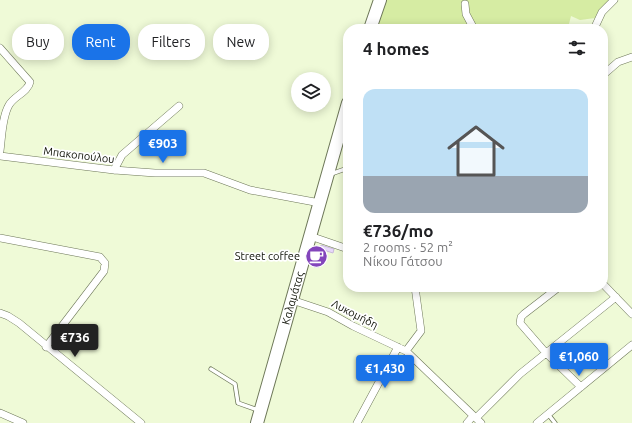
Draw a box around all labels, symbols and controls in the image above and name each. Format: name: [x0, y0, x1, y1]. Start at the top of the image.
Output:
chip: Buy: [12, 24, 64, 60]
chip: Rent: [72, 24, 130, 60]
chip: Filters: [138, 24, 205, 60]
chip: New: [213, 24, 269, 60]
icon: filters: [566, 37, 588, 59]
text: 4 homes: [363, 39, 429, 58]
map controls: [291, 72, 331, 112]
button: layers: [291, 72, 331, 112]
icon: home: [440, 115, 512, 187]
pin: €903: [139, 130, 187, 164]
text: €903: [148, 136, 178, 150]
street label: Μπακοπούλου: [43, 145, 115, 165]
text: €736/mo: [363, 221, 433, 240]
text: 2 rooms · 52 m²: [363, 240, 453, 254]
cafe icon: Street coffee: [303, 243, 329, 269]
place label: Street coffee: [235, 250, 300, 262]
text: Νίκου Γάτσου: [363, 254, 443, 268]
street label: Καλαμάτας: [279, 270, 307, 326]
street label: Λυκομήδη: [330, 297, 380, 331]
pin: €736: [51, 324, 99, 358]
text: €736: [60, 330, 90, 344]
pin: €1,060: [546, 343, 612, 377]
text: €1,060: [559, 349, 599, 363]
pin: €1,430: [352, 355, 418, 389]
text: €1,430: [365, 361, 405, 375]

